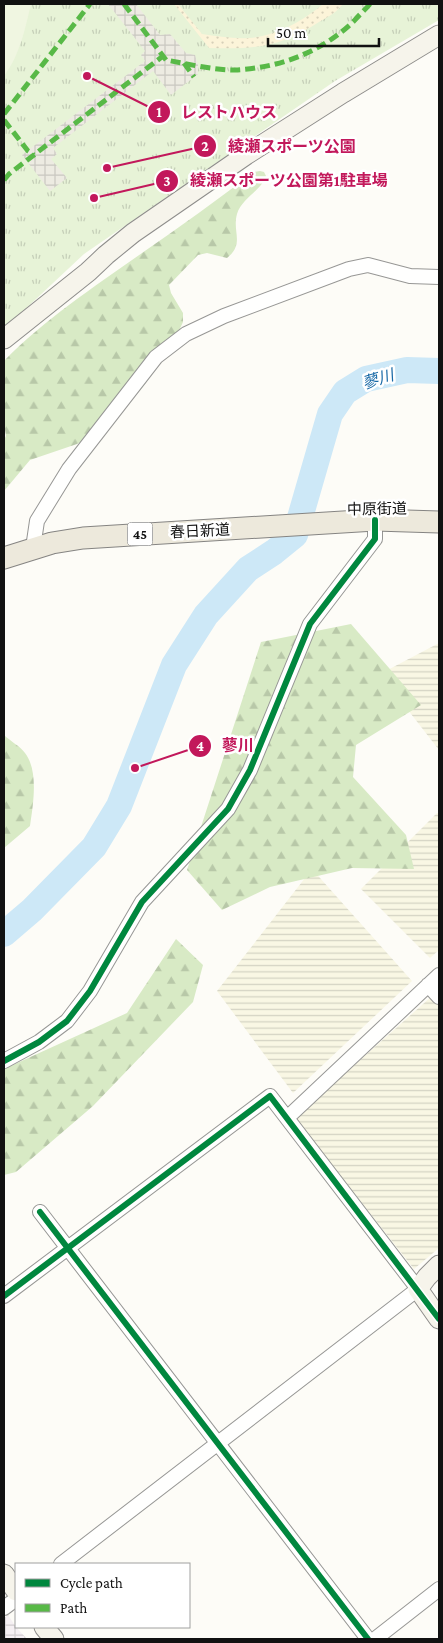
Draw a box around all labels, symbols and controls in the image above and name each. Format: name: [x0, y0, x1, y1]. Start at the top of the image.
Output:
scale bar: [268, 15, 379, 47]
text: 50 m: [276, 25, 306, 41]
callout: レストハウス: [146, 96, 287, 127]
text: 1: [156, 104, 162, 120]
text: レストハウス: [181, 104, 277, 121]
callout: 綾瀬スポーツ公園: [193, 131, 366, 162]
text: 2: [201, 138, 209, 154]
text: 綾瀬スポーツ公園: [228, 138, 356, 155]
callout: 綾瀬スポーツ公園第1駐車場: [155, 165, 398, 196]
text: 綾瀬スポーツ公園第1駐車場: [190, 172, 388, 189]
text: 3: [163, 173, 171, 189]
water label: 蓼川: [360, 366, 398, 392]
street label: 中原街道: [347, 500, 407, 518]
street label: 春日新道: [170, 521, 230, 541]
road number: 45: [128, 522, 152, 546]
callout: 蓼川: [187, 730, 264, 761]
text: 蓼川: [222, 737, 254, 754]
text: 4: [196, 738, 204, 754]
legend: [15, 1563, 190, 1628]
text: Cycle path: [60, 1575, 123, 1592]
text: Path: [60, 1600, 87, 1616]

